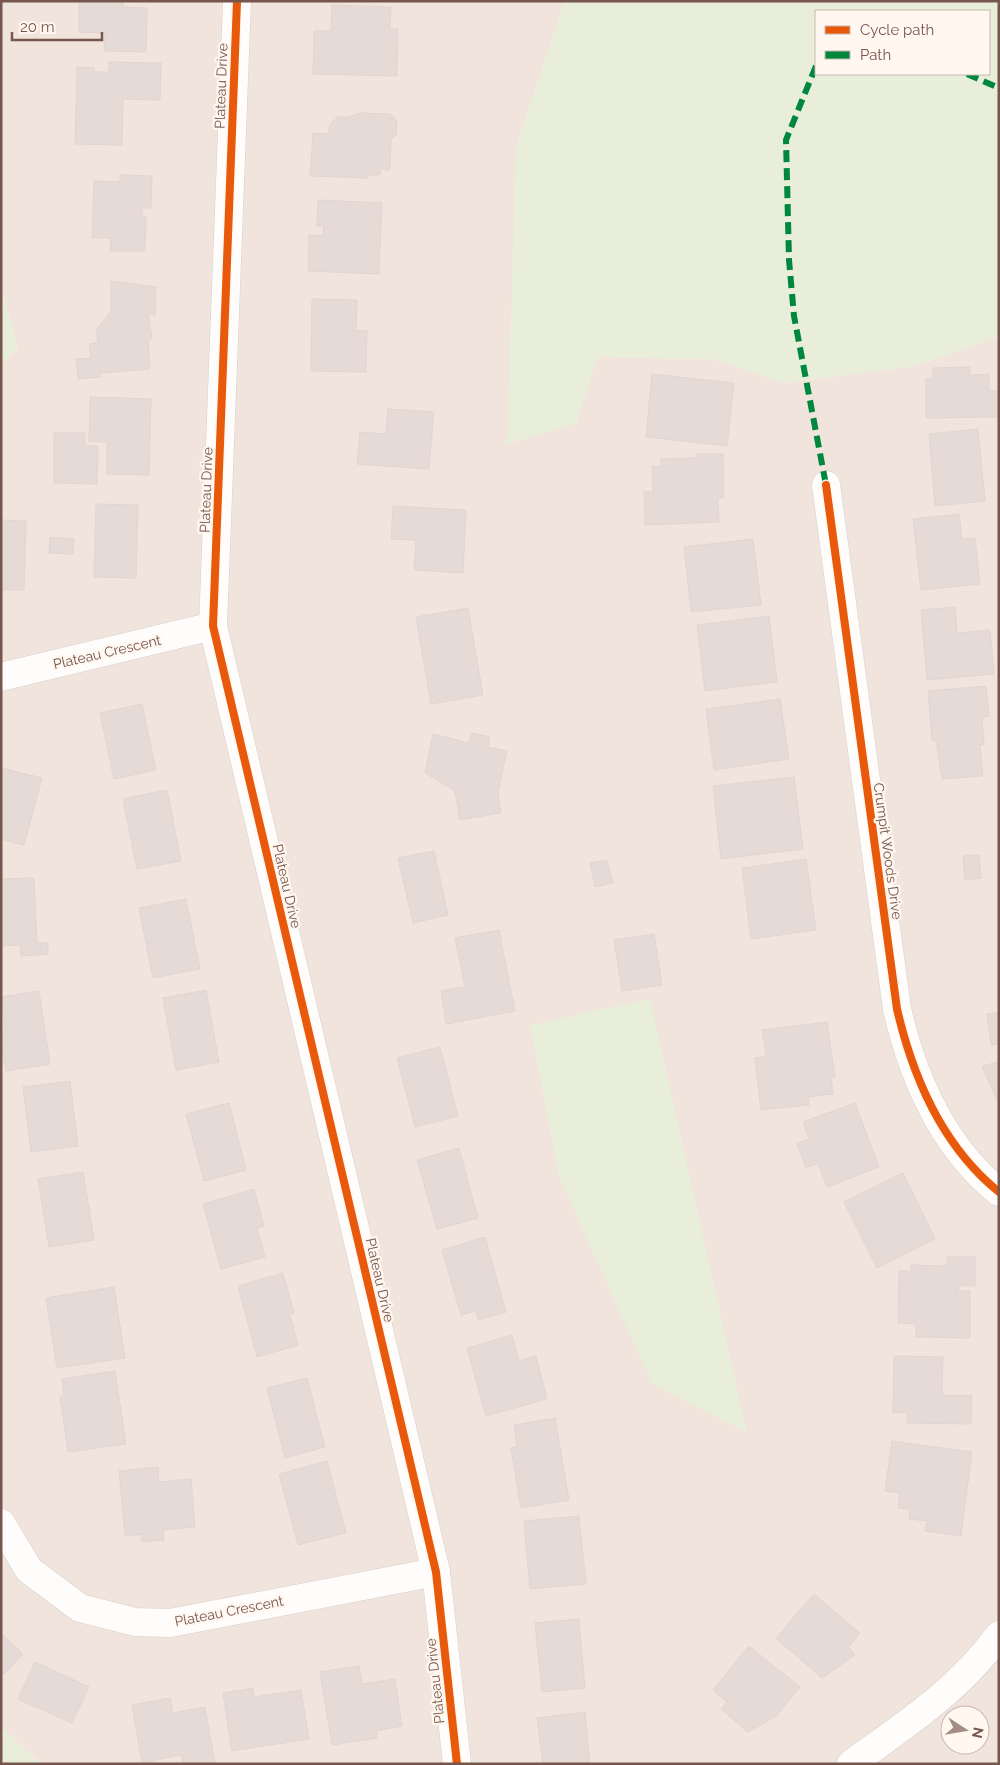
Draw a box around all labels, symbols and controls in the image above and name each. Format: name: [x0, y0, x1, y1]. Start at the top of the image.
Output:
scale bar: [12, 10, 102, 42]
legend: [815, 10, 990, 75]
text: 20 m: [20, 18, 55, 36]
text: Cycle path: [860, 21, 934, 39]
street label: Plateau Drive: [212, 43, 230, 129]
text: Path: [860, 46, 891, 64]
street label: Plateau Drive: [197, 447, 215, 533]
street label: Plateau Crescent: [51, 632, 163, 672]
street label: Crumpit Woods Drive: [870, 782, 906, 920]
street label: Plateau Drive: [270, 842, 304, 930]
street label: Plateau Drive: [363, 1236, 397, 1324]
street label: Plateau Crescent: [173, 1593, 285, 1629]
street label: Plateau Drive: [423, 1638, 447, 1724]
north arrow: [940, 1705, 990, 1755]
text: N: [969, 1726, 987, 1740]

